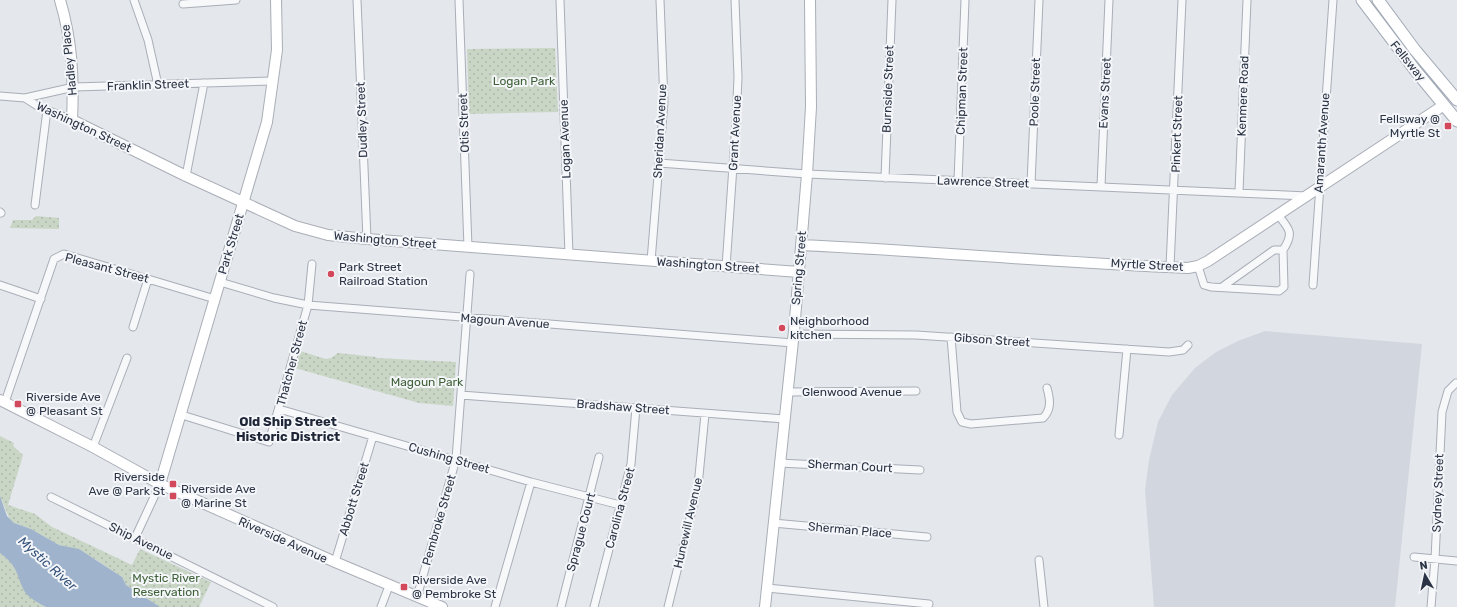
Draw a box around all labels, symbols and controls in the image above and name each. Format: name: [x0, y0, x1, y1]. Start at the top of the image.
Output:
street label: Hadley Place: [58, 23, 80, 96]
street label: Fellsway: [1387, 38, 1429, 84]
street label: Burnside Street: [879, 45, 897, 133]
street label: Chipman Street: [953, 47, 971, 135]
street label: Kenmere Road: [1235, 55, 1251, 137]
street label: Poole Street: [1027, 57, 1043, 127]
street label: Evans Street: [1096, 57, 1114, 129]
park label: Logan Park: [493, 74, 556, 88]
street label: Franklin Street: [107, 77, 190, 93]
street label: Dudley Street: [354, 81, 370, 158]
street label: Sheridan Avenue: [651, 83, 669, 179]
street label: Amaranth Avenue: [1312, 92, 1332, 193]
street label: Otis Street: [456, 93, 472, 153]
street label: Grant Avenue: [726, 95, 744, 171]
street label: Pinkert Street: [1169, 95, 1185, 173]
street label: Washington Street: [34, 99, 134, 155]
street label: Logan Avenue: [557, 99, 573, 179]
place label: Fellsway @ Myrtle St: [1379, 112, 1440, 140]
marker: Fellsway @ Myrtle St: [1443, 121, 1453, 131]
street label: Lawrence Street: [937, 173, 1030, 191]
street label: Park Street: [215, 212, 247, 276]
street label: Washington Street: [333, 229, 437, 251]
street label: Spring Street: [789, 230, 809, 306]
street label: Pleasant Street: [64, 250, 151, 286]
street label: Washington Street: [656, 254, 760, 276]
street label: Myrtle Street: [1110, 256, 1184, 274]
place label: Park Street Railroad Station: [339, 260, 428, 288]
marker: Park Street Railroad Station: [326, 269, 336, 279]
street label: Magoun Avenue: [460, 311, 550, 331]
place label: Neighborhood kitchen: [790, 314, 869, 342]
street label: Thatcher Street: [274, 318, 310, 407]
marker: Neighborhood kitchen: [777, 323, 787, 333]
street label: Gibson Street: [954, 330, 1031, 350]
park label: Magoun Park: [391, 375, 464, 389]
street label: Glenwood Avenue: [802, 385, 902, 399]
place label: Riverside Ave @ Pleasant St: [26, 390, 103, 418]
street label: Bradshaw Street: [576, 397, 670, 417]
marker: Riverside Ave @ Pleasant St: [13, 399, 23, 409]
district label: Old Ship Street Historic District: [236, 414, 340, 444]
street label: Cushing Street: [407, 440, 491, 476]
street label: Sydney Street: [1430, 453, 1446, 533]
street label: Sherman Court: [807, 457, 893, 475]
street label: Abbott Street: [336, 460, 372, 537]
street label: Carolina Street: [602, 466, 638, 550]
place label: Riverside Ave @ Park St: [88, 470, 165, 498]
street label: Pembroke Street: [419, 473, 459, 567]
street label: Hunewill Avenue: [671, 476, 705, 570]
marker: Riverside Ave @ Park St: [168, 479, 178, 489]
place label: Riverside Ave @ Marine St: [181, 482, 256, 510]
marker: Riverside Ave @ Marine St: [168, 491, 178, 501]
street label: Sprague Court: [564, 491, 598, 573]
street label: Riverside Avenue: [236, 514, 330, 566]
street label: Ship Avenue: [107, 519, 176, 563]
street label: Sherman Place: [807, 519, 893, 541]
water label: Mystic River: [15, 533, 81, 594]
north arrow: [1405, 555, 1445, 595]
text: N: [1419, 559, 1429, 573]
park label: Mystic River Reservation: [132, 571, 200, 599]
place label: Riverside Ave @ Pembroke St: [412, 573, 496, 601]
marker: Riverside Ave @ Pembroke St: [399, 582, 409, 592]

